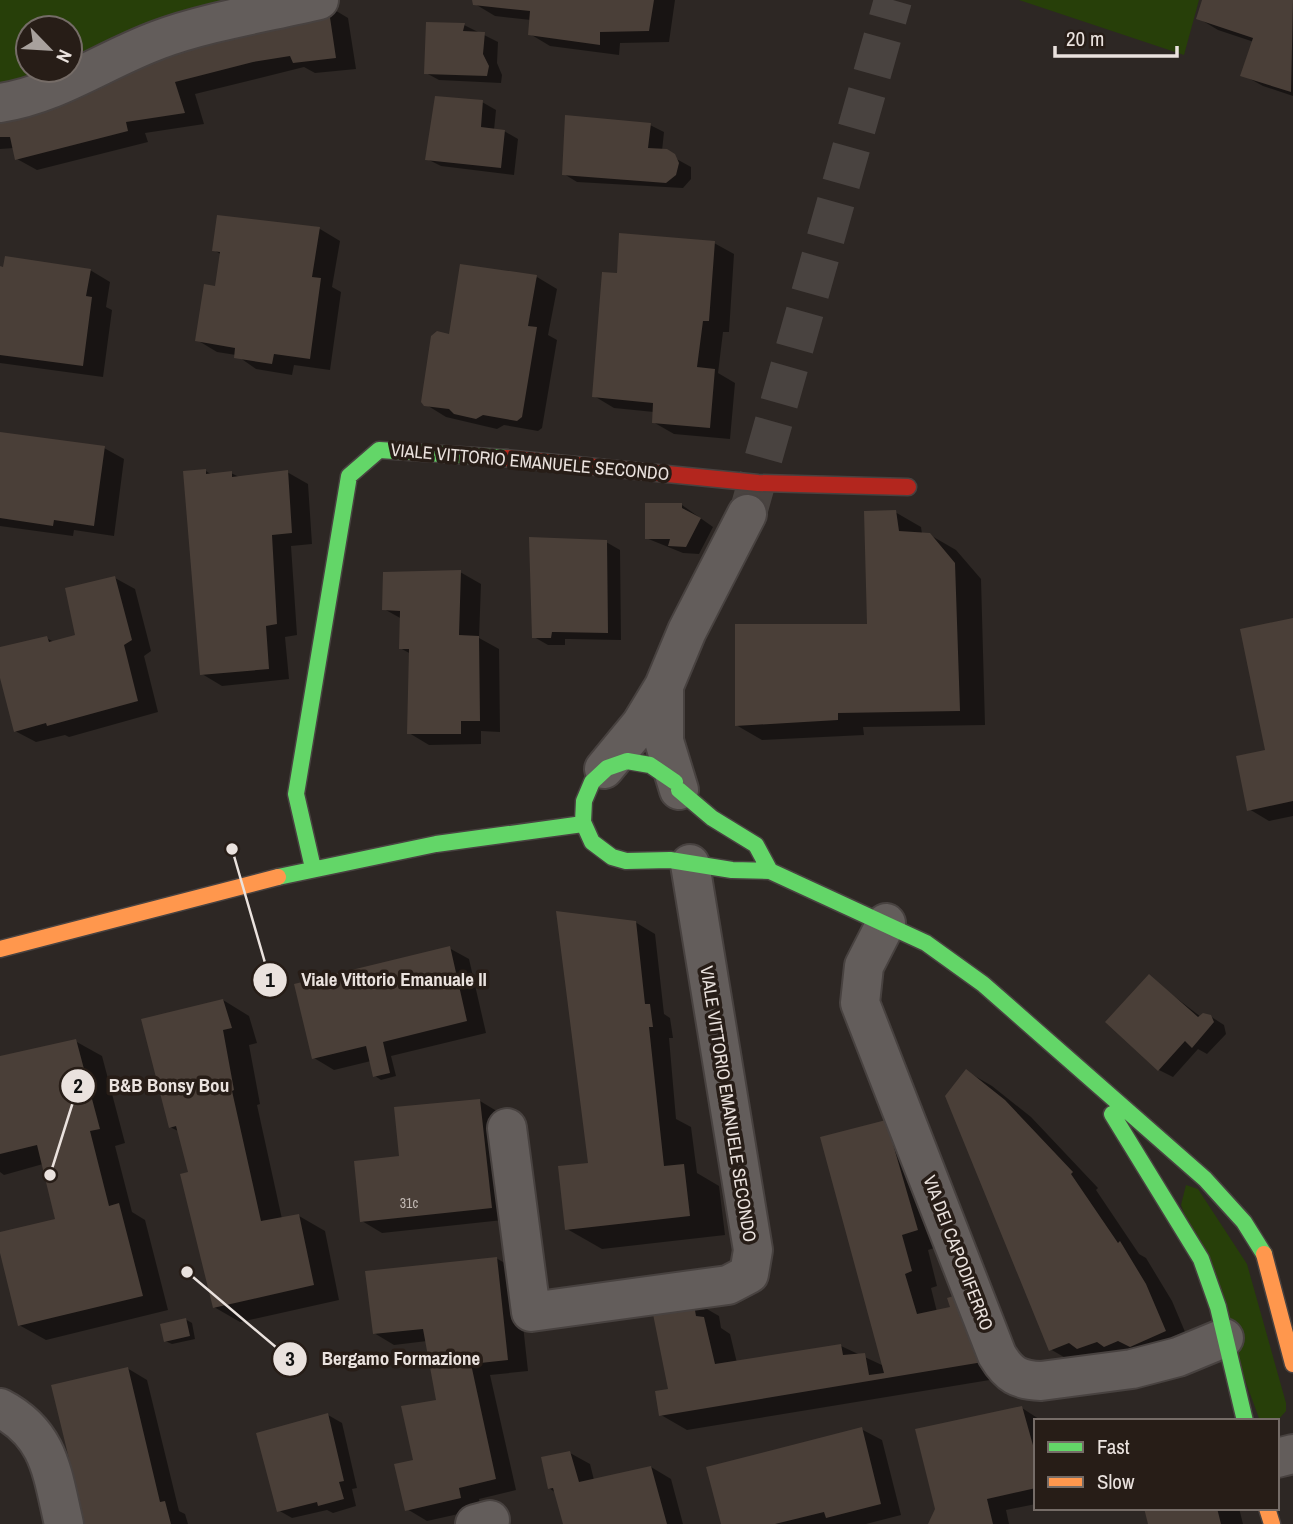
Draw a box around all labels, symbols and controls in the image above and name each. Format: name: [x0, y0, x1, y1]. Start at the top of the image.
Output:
north arrow: [14, 14, 84, 84]
scale bar: [1055, 14, 1178, 58]
text: 20 m: [1066, 24, 1104, 53]
text: N: [50, 46, 79, 67]
street label: VIALE VITTORIO EMANUELE SECONDO: [390, 437, 670, 486]
callout: Viale Vittorio Emanuale II: [252, 960, 501, 1000]
street label: VIALE VITTORIO EMANUELE SECONDO: [694, 964, 763, 1244]
text: 1: [265, 965, 275, 994]
text: Viale Vittorio Emanuale II: [301, 966, 487, 992]
callout: B&B Bonsy Bou: [60, 1066, 243, 1106]
text: 2: [73, 1071, 83, 1100]
text: B&B Bonsy Bou: [109, 1072, 229, 1098]
street label: VIA DEI CAPODIFERRO: [917, 1172, 1000, 1334]
house number: 31c: [400, 1194, 419, 1212]
callout: Bergamo Formazione: [272, 1339, 494, 1379]
text: 3: [285, 1344, 295, 1373]
text: Bergamo Formazione: [322, 1345, 481, 1371]
legend: [1034, 1419, 1279, 1510]
text: Fast: [1097, 1432, 1130, 1461]
text: Slow: [1097, 1467, 1135, 1496]

